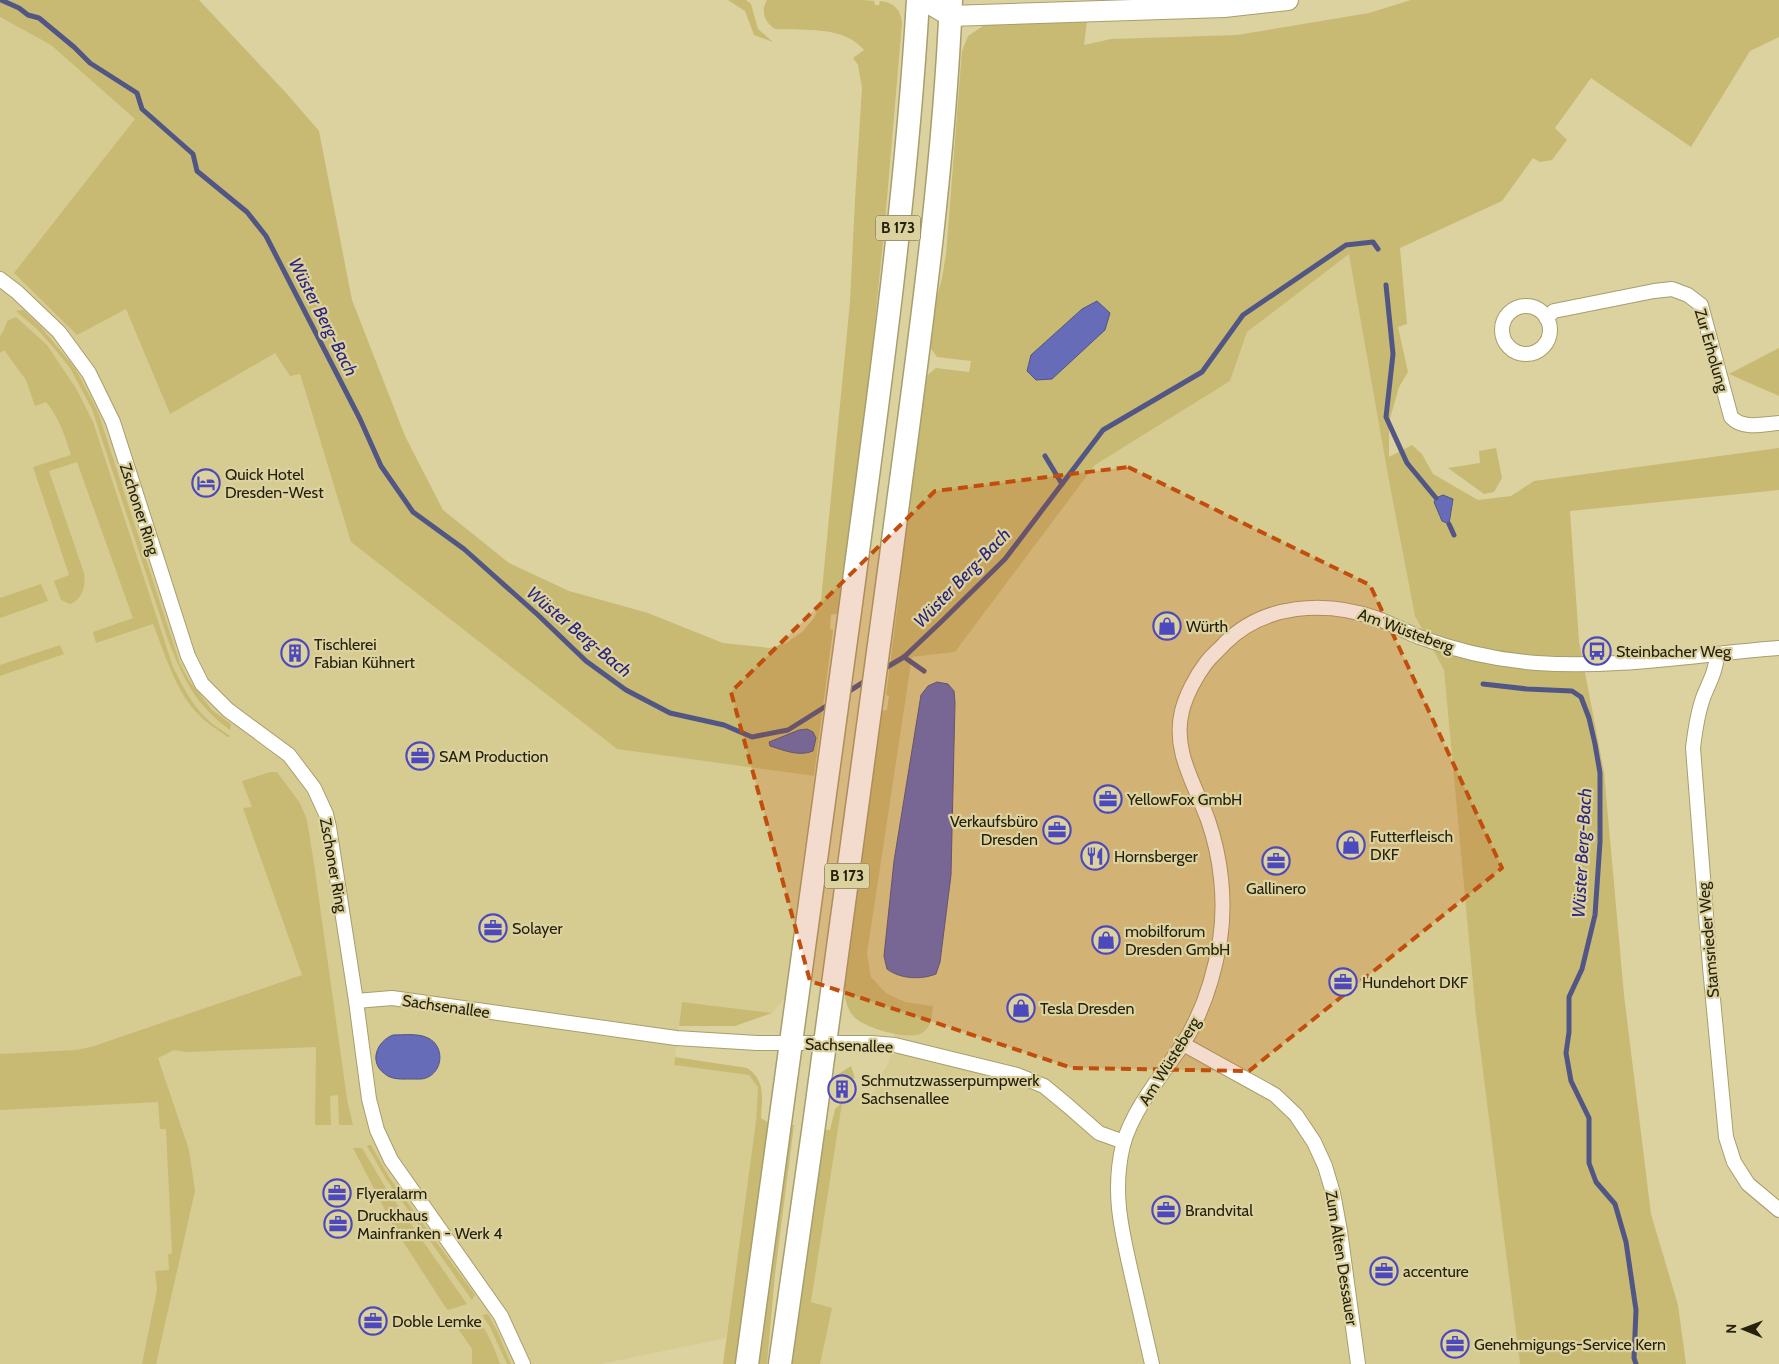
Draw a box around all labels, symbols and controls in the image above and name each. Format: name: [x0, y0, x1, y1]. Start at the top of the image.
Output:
road number: B 173: [876, 216, 920, 240]
water label: Wüster Berg-Bach: [284, 254, 362, 380]
street label: Zur Erholung: [1691, 306, 1733, 395]
street label: Zschoner Ring: [116, 461, 164, 559]
place label: Quick Hotel Dresden-West: [225, 465, 324, 502]
hotel icon: Quick Hotel Dresden-West: [191, 468, 221, 498]
water label: Wüster Berg-Bach: [909, 524, 1015, 632]
water label: Wüster Berg-Bach: [522, 582, 636, 682]
street label: Am Wüsteberg: [1355, 604, 1457, 657]
shop icon: Würth: [1152, 611, 1182, 641]
place label: Würth: [1186, 617, 1228, 636]
place label: Tischlerei Fabian Kühnert: [314, 635, 416, 672]
bus stop icon: Steinbacher Weg: [1582, 636, 1612, 666]
building icon: Tischlerei Fabian Kühnert: [280, 638, 310, 668]
place label: Steinbacher Weg: [1616, 642, 1732, 661]
office icon: SAM Production: [405, 741, 435, 771]
place label: SAM Production: [439, 747, 549, 766]
office icon: YellowFox GmbH: [1093, 784, 1123, 814]
water label: Wüster Berg-Bach: [1568, 787, 1596, 919]
place label: YellowFox GmbH: [1126, 790, 1242, 809]
place label: Verkaufsbüro Dresden: [950, 812, 1038, 849]
office icon: Verkaufsbüro Dresden: [1042, 815, 1072, 845]
street label: Zschoner Ring: [316, 816, 351, 915]
place label: Futterfleisch DKF: [1370, 827, 1453, 864]
shop icon: Futterfleisch DKF: [1336, 830, 1366, 860]
restaurant icon: Hornsberger: [1080, 841, 1110, 871]
office icon: Gallinero: [1261, 846, 1291, 876]
place label: Hornsberger: [1114, 847, 1199, 866]
road number: B 173: [824, 864, 870, 888]
place label: Gallinero: [1246, 879, 1306, 898]
street label: Stamsrieder Weg: [1694, 880, 1723, 999]
office icon: Solayer: [478, 913, 508, 943]
place label: Solayer: [512, 919, 563, 938]
place label: mobilforum Dresden GmbH: [1125, 922, 1230, 959]
shop icon: mobilforum Dresden GmbH: [1091, 925, 1121, 955]
office icon: Hundehort DKF: [1328, 967, 1358, 997]
place label: Hundehort DKF: [1362, 973, 1469, 992]
street label: Sachsenallee: [401, 991, 491, 1022]
shop icon: Tesla Dresden: [1006, 993, 1036, 1023]
place label: Tesla Dresden: [1040, 999, 1134, 1018]
street label: Am Wüsteberg: [1135, 1013, 1205, 1109]
street label: Sachsenallee: [805, 1034, 893, 1057]
place label: Schmutzwasserpumpwerk Sachsenallee: [861, 1071, 1040, 1108]
building icon: Schmutzwasserpumpwerk Sachsenallee: [827, 1074, 857, 1104]
office icon: Flyeralarm: [322, 1178, 352, 1208]
place label: Flyeralarm: [356, 1184, 427, 1203]
street label: Zum Alten Dessauer: [1321, 1189, 1362, 1328]
office icon: Brandvital: [1151, 1195, 1181, 1225]
place label: Brandvital: [1185, 1201, 1253, 1220]
place label: Druckhaus Mainfranken - Werk 4: [357, 1206, 502, 1243]
office icon: Druckhaus Mainfranken - Werk 4: [323, 1209, 353, 1239]
office icon: accenture: [1369, 1256, 1399, 1286]
place label: accenture: [1403, 1262, 1469, 1281]
north arrow: [1719, 1304, 1769, 1354]
office icon: Doble Lemke: [358, 1306, 388, 1336]
place label: Doble Lemke: [392, 1312, 482, 1331]
text: N: [1722, 1324, 1740, 1334]
office icon: Genehmigungs-Service Kern: [1440, 1329, 1470, 1359]
place label: Genehmigungs-Service Kern: [1474, 1335, 1666, 1354]

